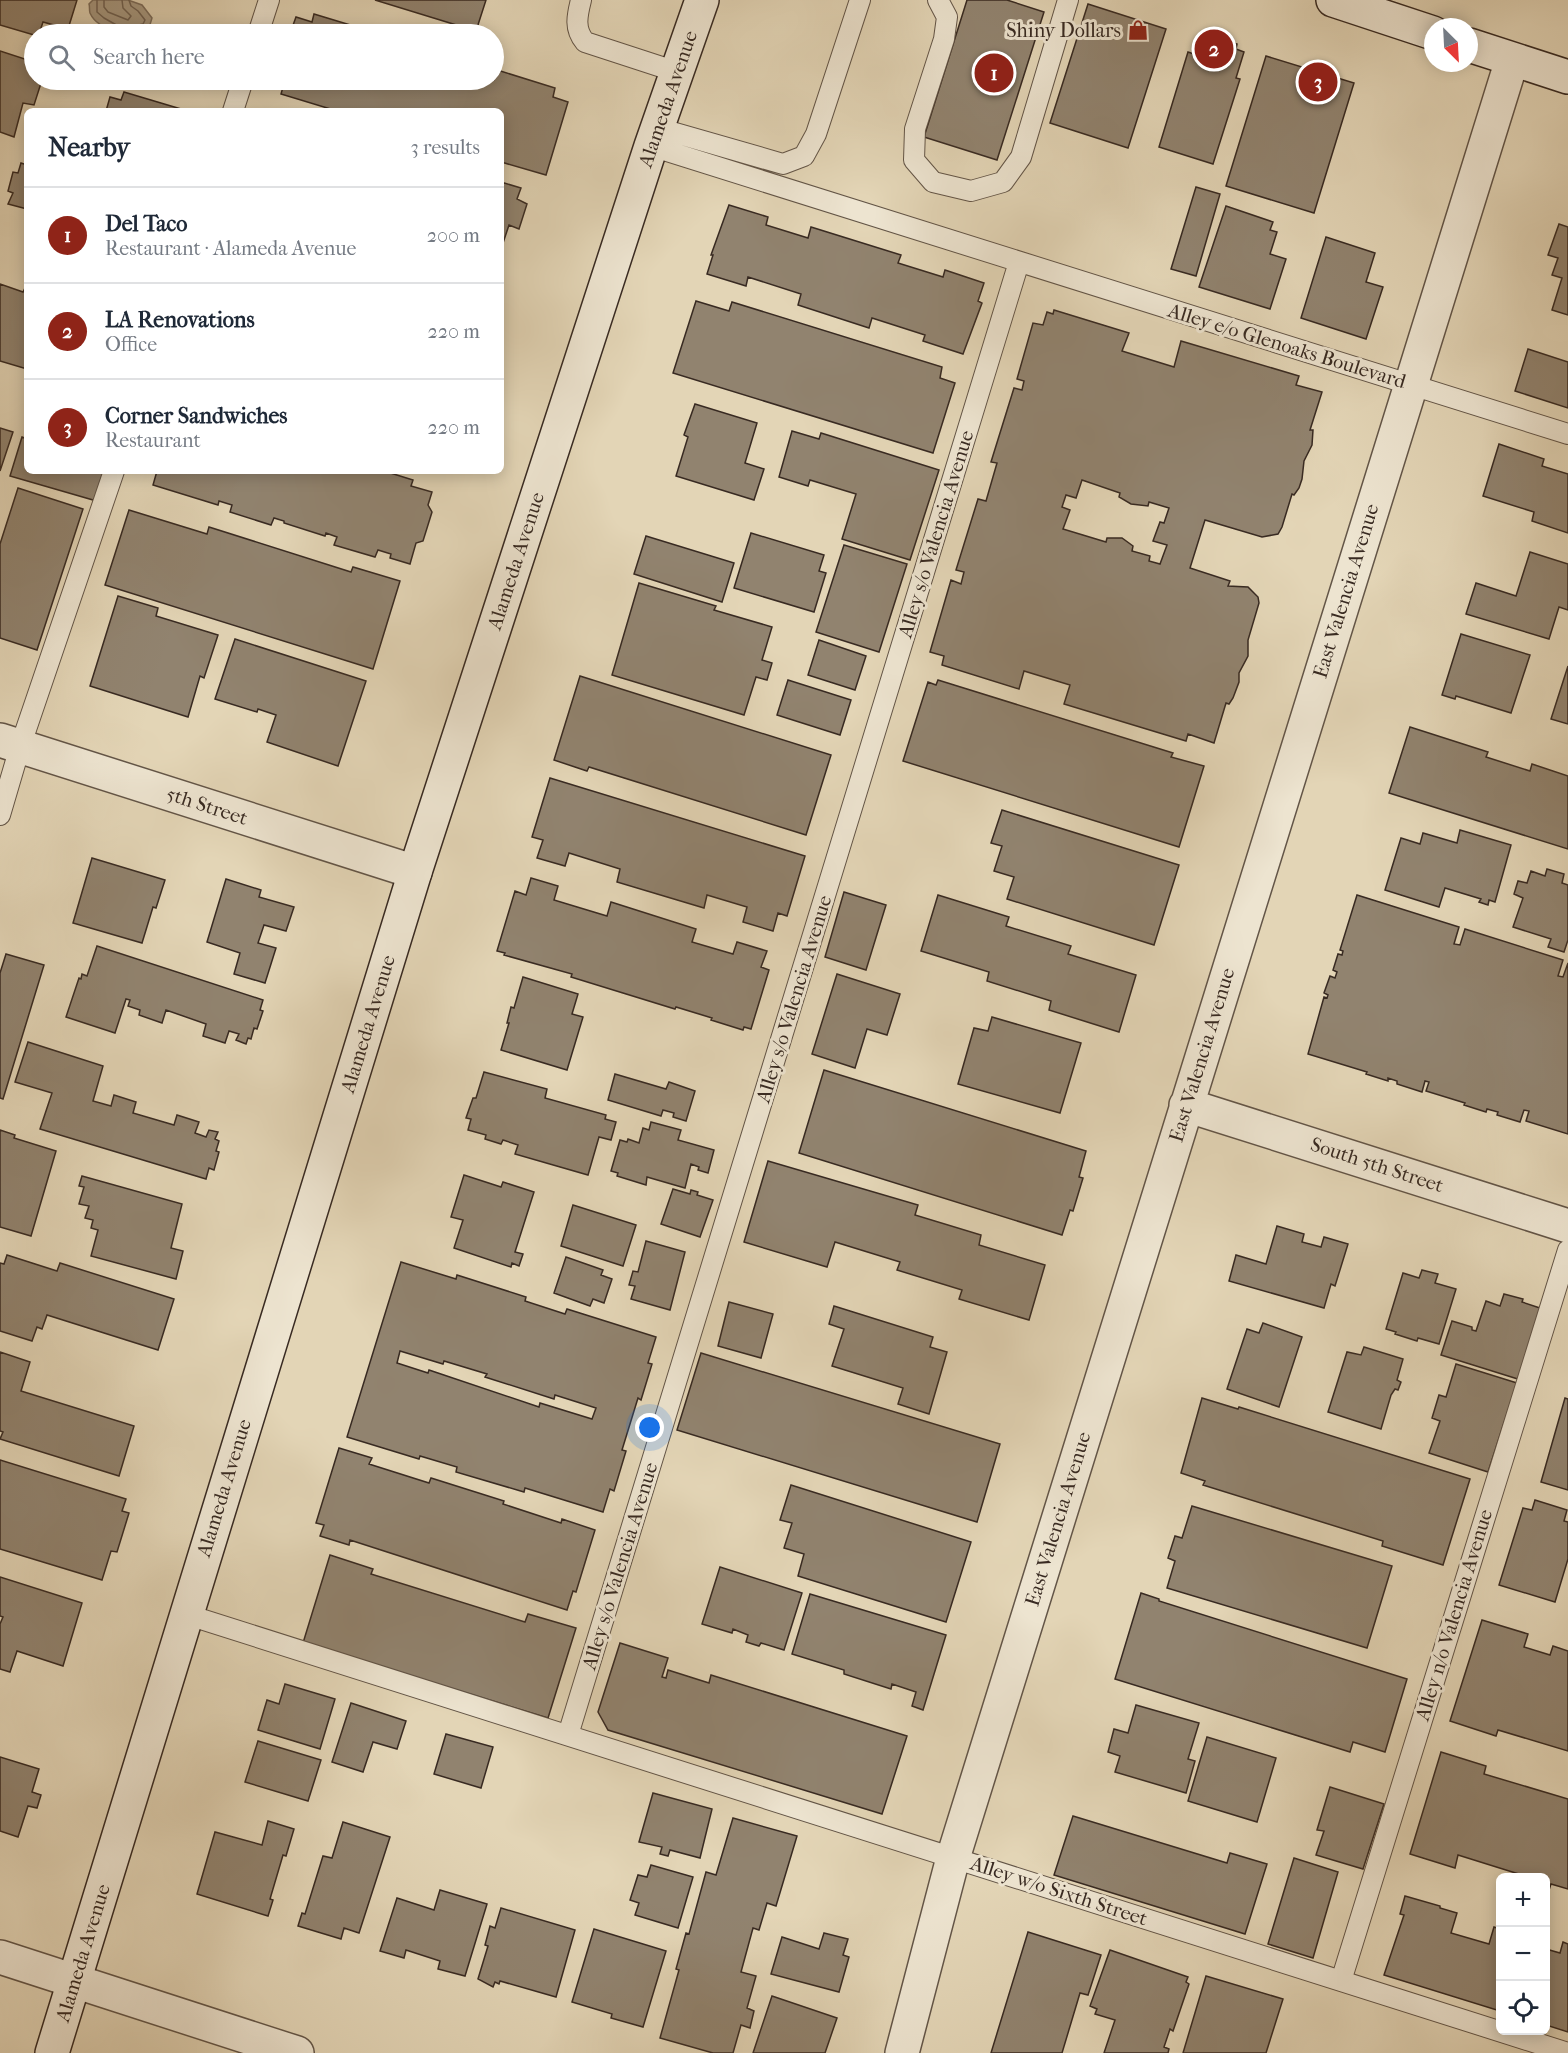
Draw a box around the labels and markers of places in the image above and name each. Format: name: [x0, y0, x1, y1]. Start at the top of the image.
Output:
shop icon: Shiny Dollars: [1126, 18, 1150, 42]
place label: Shiny Dollars: [1006, 19, 1121, 42]
pin: 2: [1194, 26, 1234, 72]
pin: 1: [974, 50, 1014, 96]
pin: 3: [1298, 60, 1338, 104]

